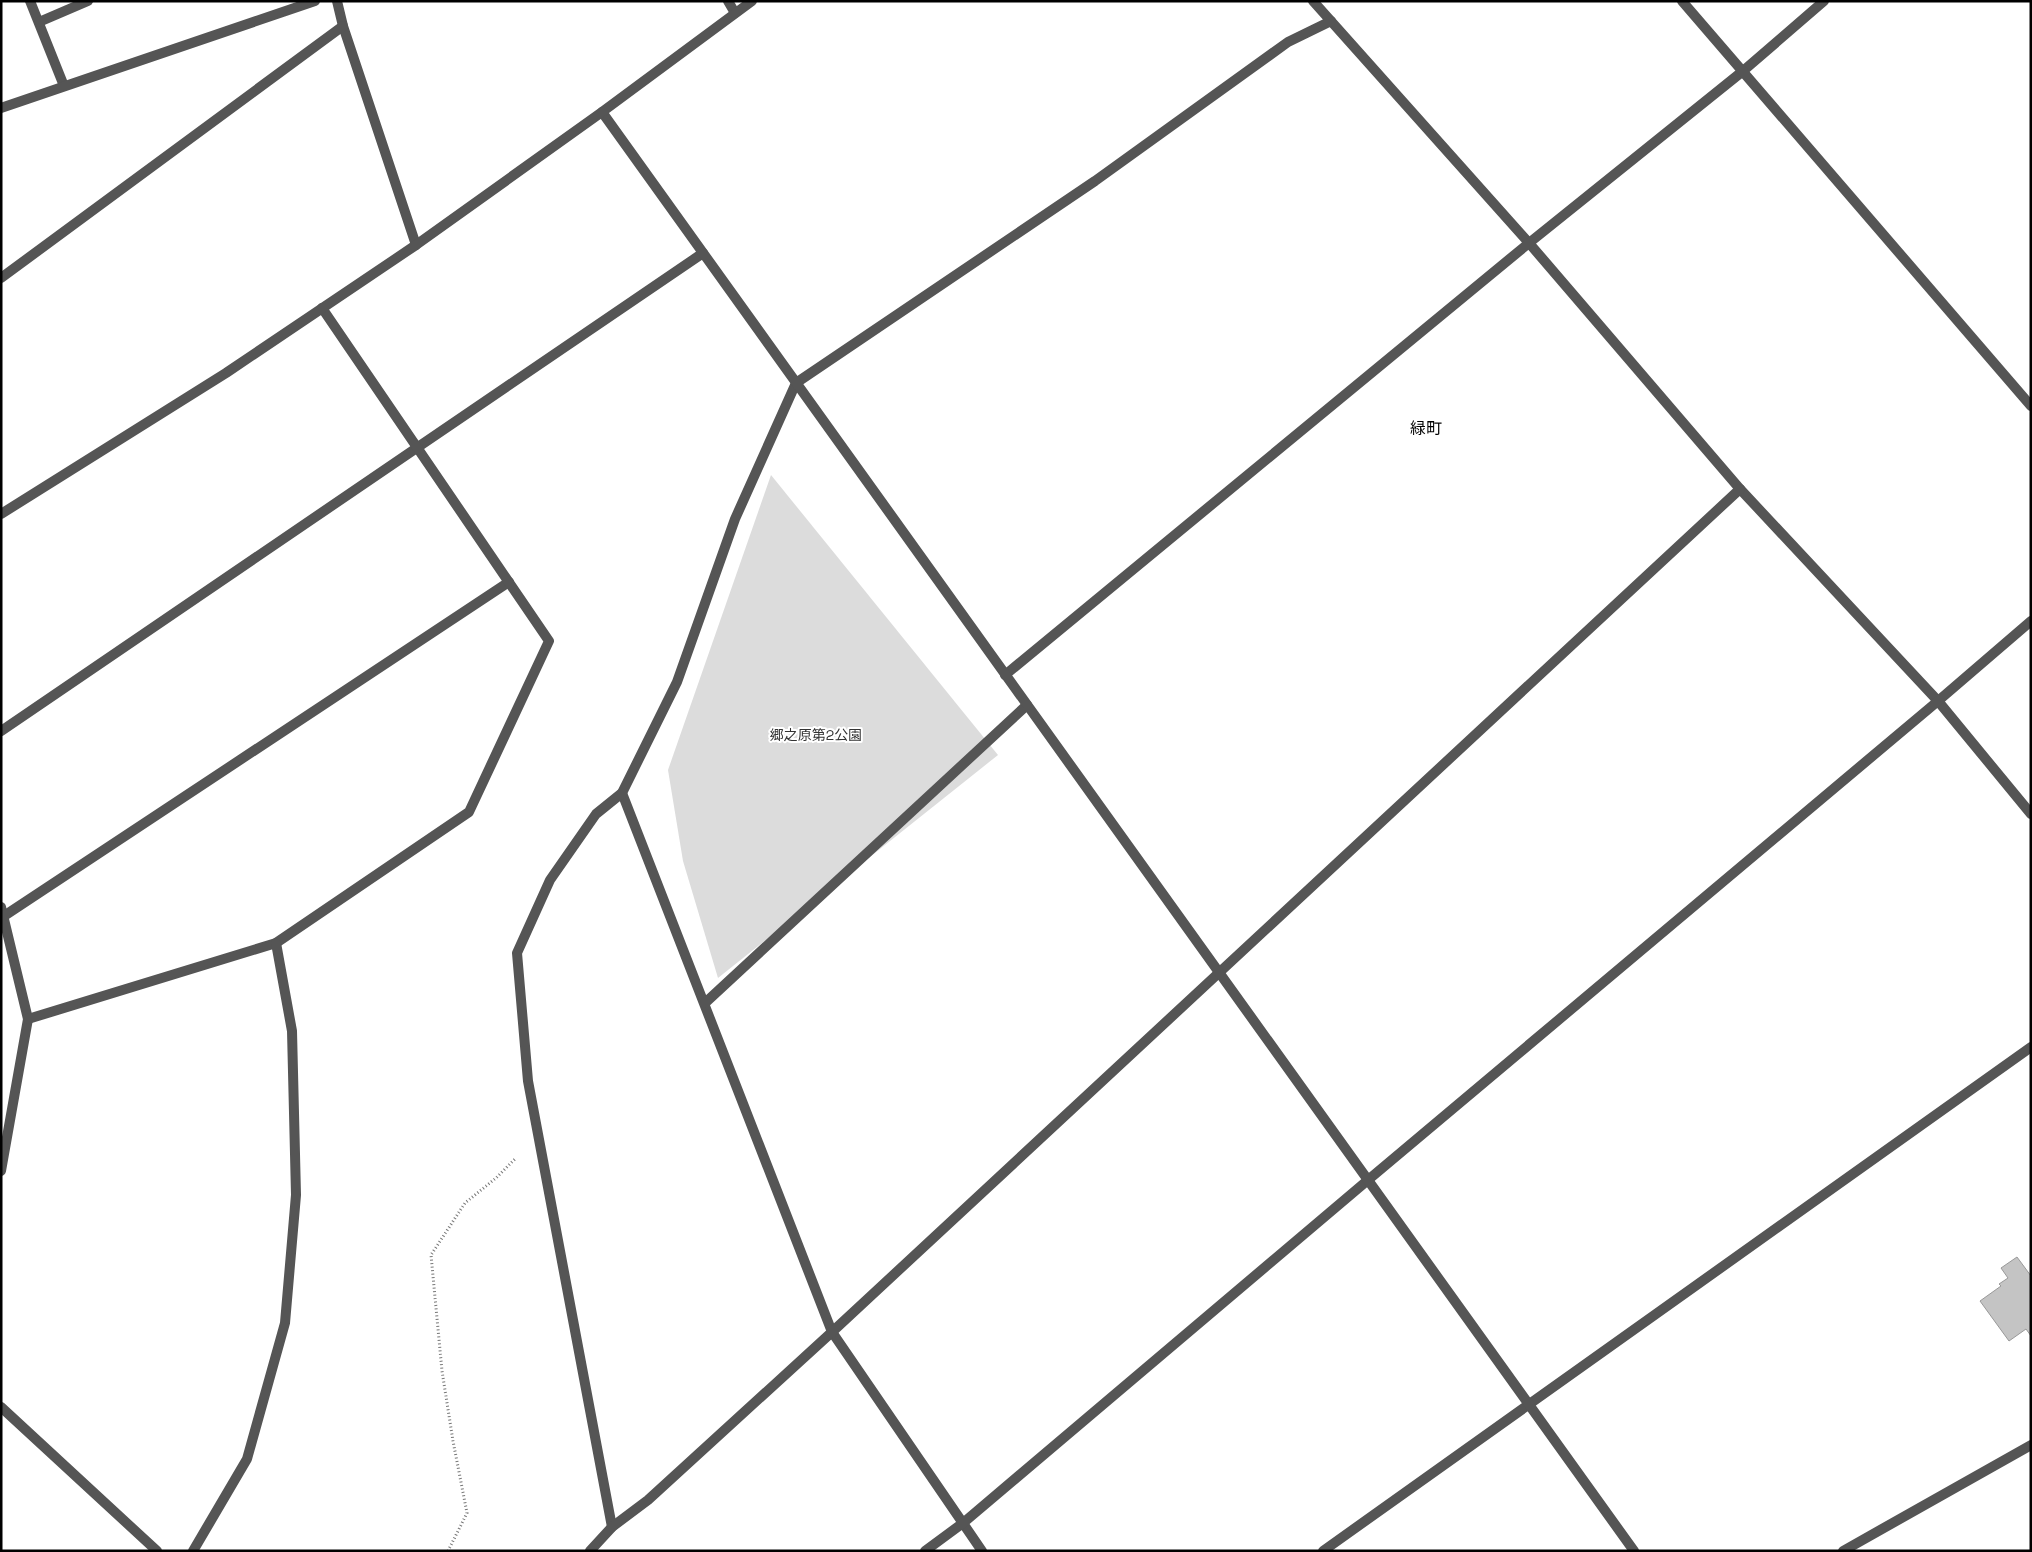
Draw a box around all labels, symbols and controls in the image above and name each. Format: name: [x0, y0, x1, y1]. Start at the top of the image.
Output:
district label: 緑町: [1410, 418, 1442, 439]
park label: 郷之原第2公園: [770, 726, 862, 744]

